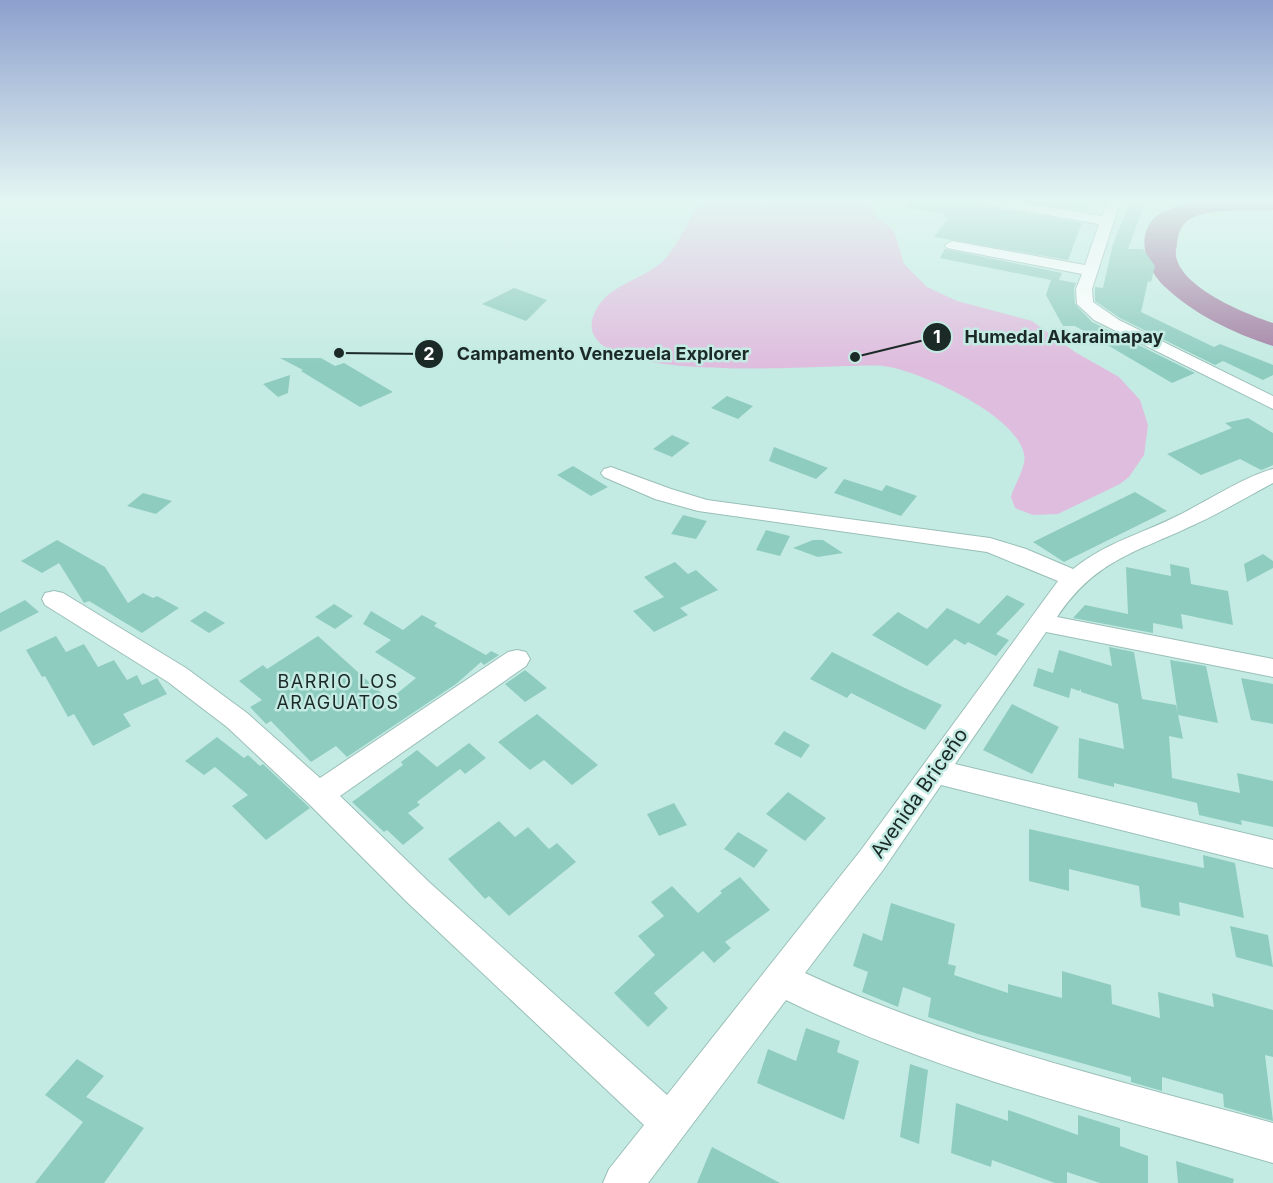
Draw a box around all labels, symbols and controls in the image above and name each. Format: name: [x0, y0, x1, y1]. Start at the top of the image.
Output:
callout: Humedal Akaraimapay: [922, 319, 1175, 355]
text: 1: [933, 326, 941, 347]
text: Humedal Akaraimapay: [965, 326, 1164, 347]
callout: Campamento Venezuela Explorer: [414, 336, 761, 372]
text: 2: [423, 343, 435, 364]
text: Campamento Venezuela Explorer: [457, 343, 749, 364]
district label: BARRIO LOS ARAGUATOS: [276, 671, 400, 713]
street label: Avenida Briceño: [865, 723, 973, 863]

